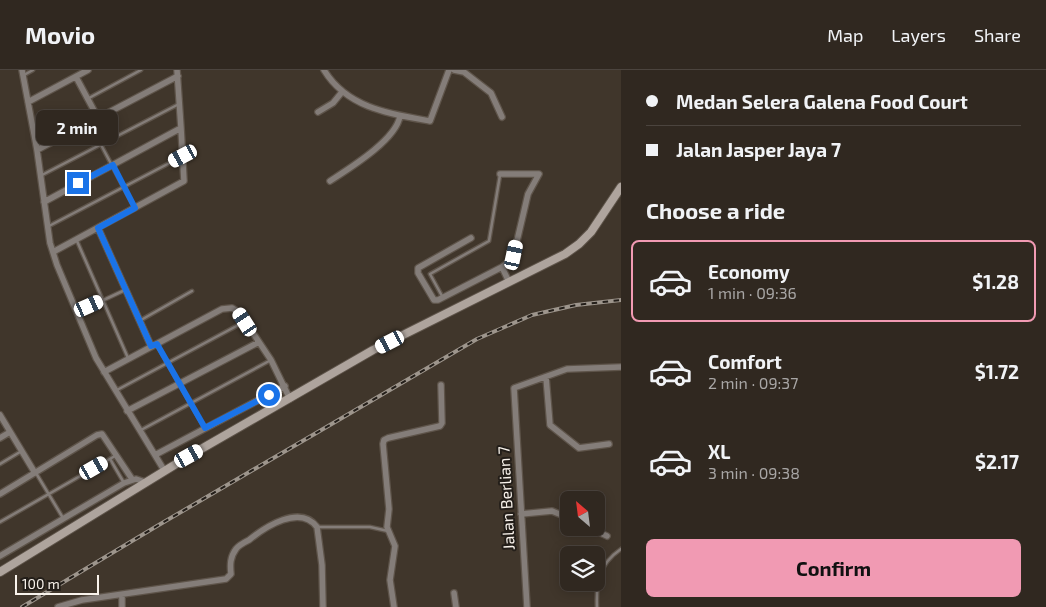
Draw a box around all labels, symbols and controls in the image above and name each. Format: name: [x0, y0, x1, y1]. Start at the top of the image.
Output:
text: Movio: [25, 20, 95, 49]
text: Map: [827, 24, 863, 46]
text: Layers: [891, 24, 946, 46]
text: Share: [974, 24, 1021, 46]
text: Medan Selera Galena Food Court: [676, 90, 968, 113]
callout: 2 min: [37, 111, 119, 146]
text: 2 min: [57, 118, 97, 137]
text: Jalan Jasper Jaya 7: [676, 138, 841, 161]
car: [166, 142, 199, 170]
route end: [67, 172, 89, 194]
text: Choose a ride: [646, 197, 785, 223]
car: [503, 239, 524, 271]
icon: car: [648, 259, 693, 304]
text: Economy: [708, 260, 790, 283]
text: $1.28: [972, 270, 1019, 293]
text: 1 min · 09:36: [708, 283, 797, 302]
car: [72, 293, 105, 319]
car: [230, 305, 259, 339]
car: [373, 329, 406, 355]
icon: car: [648, 349, 693, 394]
text: Comfort: [708, 350, 782, 373]
text: $1.72: [975, 360, 1019, 383]
text: 2 min · 09:37: [708, 373, 798, 392]
route start: [258, 384, 280, 406]
icon: car: [648, 439, 693, 484]
text: XL: [708, 440, 730, 463]
car: [172, 442, 205, 470]
street label: Jalan Berlian 7: [493, 446, 518, 551]
text: $2.17: [975, 450, 1019, 473]
car: [77, 454, 110, 482]
text: 3 min · 09:38: [708, 463, 800, 482]
north arrow: [560, 491, 605, 536]
map controls: [560, 491, 605, 591]
button: Confirm: [646, 539, 1021, 597]
button: layers: [560, 546, 605, 591]
scale bar: [15, 572, 99, 595]
text: 100 m: [22, 575, 60, 592]

